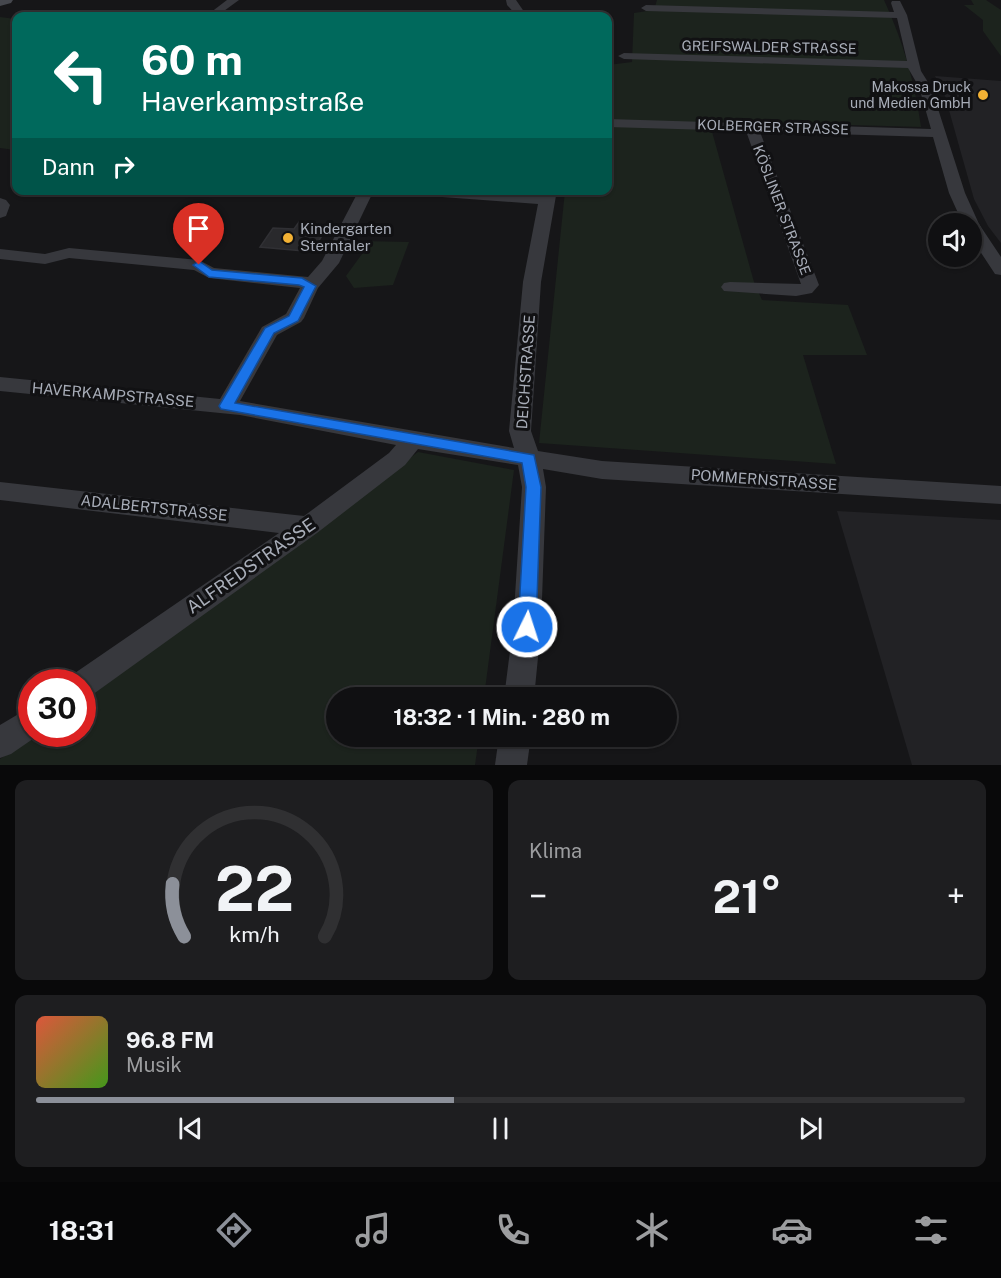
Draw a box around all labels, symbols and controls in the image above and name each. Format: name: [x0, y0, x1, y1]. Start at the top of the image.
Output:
text: 60 m: [141, 35, 243, 84]
icon: left: [42, 36, 120, 114]
street label: GREIFSWALDER STRASSE: [681, 37, 857, 57]
place label: Makossa Druck und Medien GmbH: [850, 79, 971, 111]
text: Haverkampstraße: [141, 85, 364, 117]
marker: Makossa Druck und Medien GmbH: [976, 88, 990, 102]
street label: KOLBERGER STRASSE: [697, 116, 849, 138]
street label: KÖSLINER STRASSE: [750, 142, 816, 277]
icon: right: [107, 150, 140, 183]
text: Dann: [42, 154, 95, 180]
pin: [173, 203, 224, 265]
icon: arrive: [182, 212, 215, 245]
map controls: [928, 213, 982, 267]
button: sound: [928, 213, 982, 267]
place label: Kindergarten Sterntaler: [300, 220, 392, 254]
marker: Kindergarten Sterntaler: [281, 231, 295, 245]
street label: DEICHSTRASSE: [513, 314, 538, 430]
street label: HAVERKAMPSTRASSE: [31, 379, 195, 410]
street label: POMMERNSTRASSE: [690, 466, 838, 493]
street label: ADALBERTSTRASSE: [80, 491, 228, 524]
street label: ALFREDSTRASSE: [182, 513, 319, 618]
position arrow: [495, 595, 559, 659]
speed limit sign: 30: [18, 669, 96, 747]
text: 18:32 · 1 Min. · 280 m: [393, 704, 610, 730]
text: Klima: [529, 839, 582, 863]
text: 22: [214, 852, 294, 925]
text: 21°: [712, 870, 782, 923]
text: −: [529, 877, 547, 915]
text: +: [947, 877, 965, 915]
text: km/h: [229, 922, 279, 947]
text: 96.8 FM: [126, 1027, 214, 1053]
text: Musik: [126, 1053, 182, 1077]
icon: previous: [174, 1112, 207, 1145]
icon: pause: [484, 1112, 517, 1145]
icon: next: [794, 1112, 827, 1145]
icon: directions: [213, 1209, 255, 1251]
icon: music: [352, 1209, 394, 1251]
icon: phone: [492, 1209, 534, 1251]
icon: climate: [631, 1209, 673, 1251]
icon: car: [771, 1209, 813, 1251]
icon: filters: [910, 1209, 952, 1251]
text: 18:31: [49, 1214, 115, 1246]

